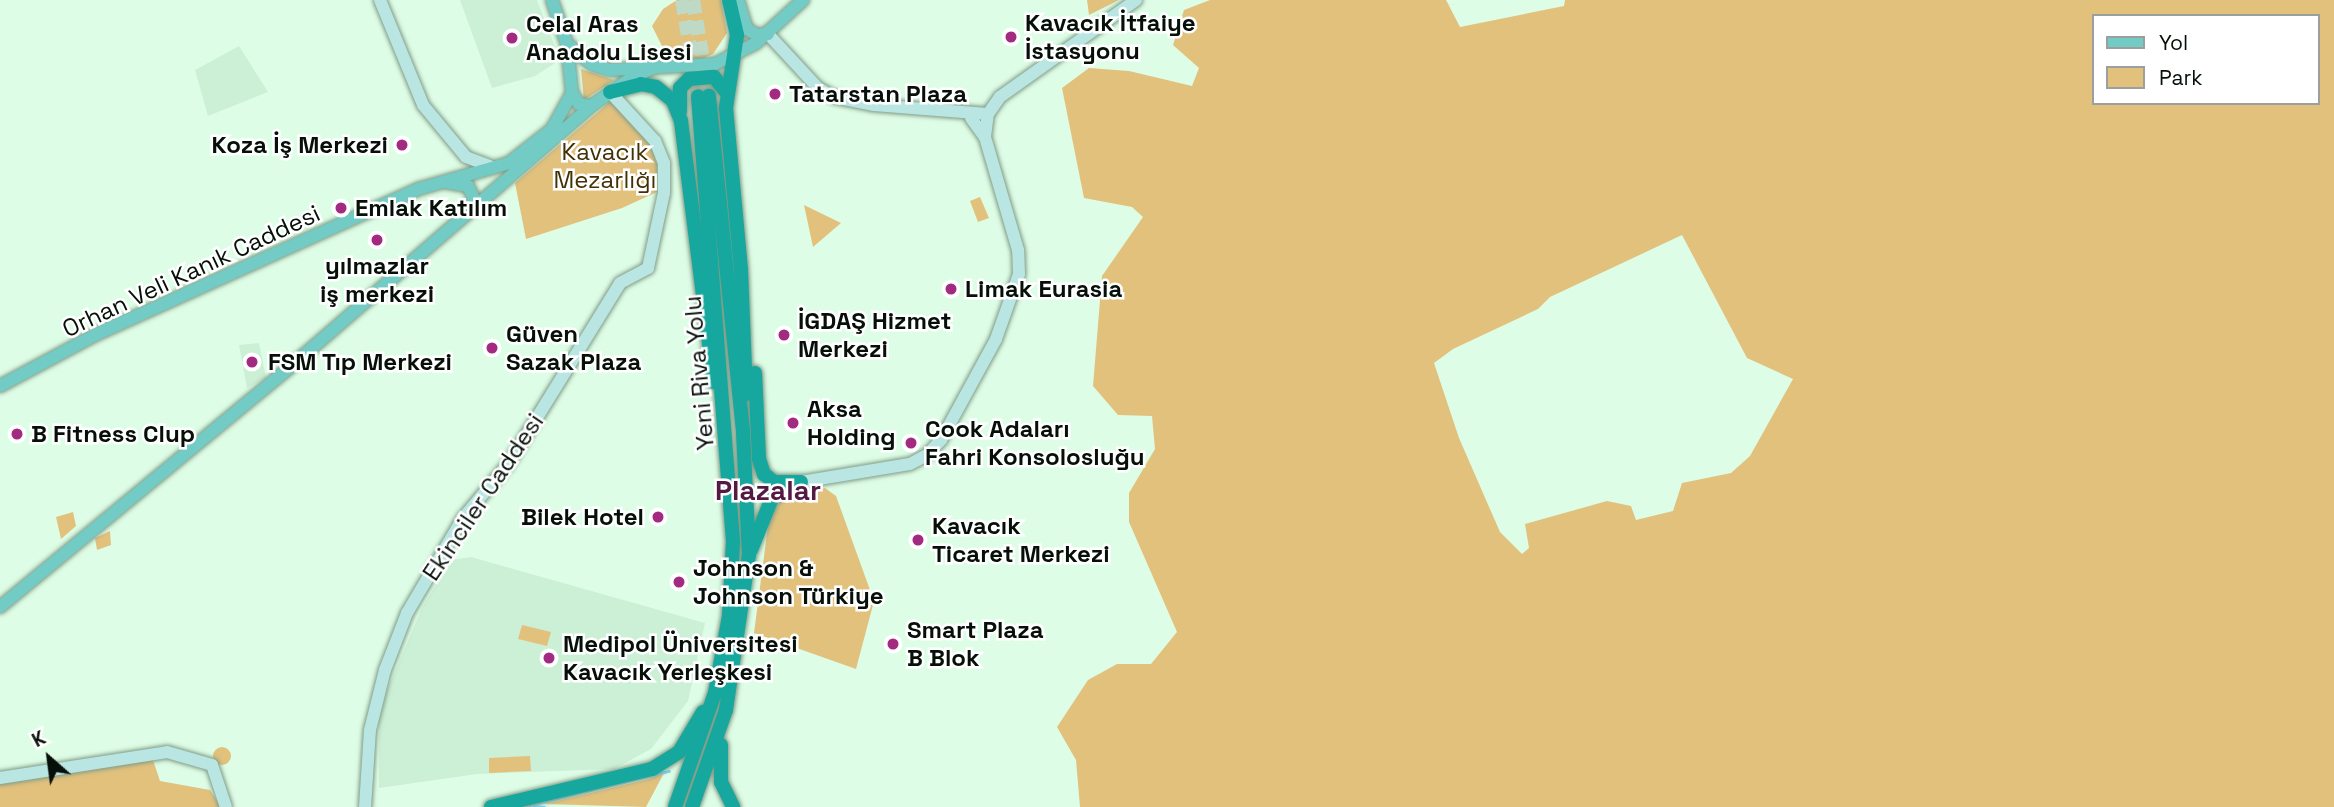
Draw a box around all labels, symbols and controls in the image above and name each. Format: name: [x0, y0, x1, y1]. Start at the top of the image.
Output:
place label: Kavacık İtfaiye İstasyonu: [1025, 9, 1196, 65]
place label: Celal Aras Anadolu Lisesi: [526, 10, 692, 66]
legend: [2092, 14, 2320, 105]
marker: Kavacık İtfaiye İstasyonu: [1003, 29, 1019, 45]
text: Yol: [2159, 29, 2188, 56]
marker: Celal Aras Anadolu Lisesi: [504, 30, 520, 46]
text: Park: [2159, 64, 2203, 91]
place label: Tatarstan Plaza: [789, 80, 967, 108]
marker: Tatarstan Plaza: [767, 86, 783, 102]
place label: Koza İş Merkezi: [212, 131, 388, 159]
marker: Koza İş Merkezi: [394, 137, 410, 153]
park label: Kavacık Mezarlığı: [554, 138, 656, 194]
place label: Emlak Katılım: [355, 194, 507, 222]
street label: Orhan Veli Kanık Caddesi: [57, 199, 325, 343]
marker: Emlak Katılım: [333, 200, 349, 216]
marker: yılmazlar iş merkezi: [369, 232, 385, 248]
place label: yılmazlar iş merkezi: [320, 252, 434, 308]
place label: Limak Eurasia: [965, 275, 1122, 303]
marker: Limak Eurasia: [943, 281, 959, 297]
street label: Yeni Riva Yolu: [678, 295, 720, 451]
place label: İGDAŞ Hizmet Merkezi: [798, 307, 951, 363]
place label: Güven Sazak Plaza: [506, 320, 641, 376]
marker: İGDAŞ Hizmet Merkezi: [776, 327, 792, 343]
marker: Güven Sazak Plaza: [484, 340, 500, 356]
place label: FSM Tıp Merkezi: [268, 348, 453, 376]
marker: FSM Tıp Merkezi: [242, 352, 262, 372]
place label: Aksa Holding: [807, 395, 896, 451]
street label: Ekinciler Caddesi: [417, 408, 549, 586]
marker: Aksa Holding: [785, 415, 801, 431]
place label: Cook Adaları Fahri Konsolosluğu: [925, 415, 1145, 471]
place label: B Fitness Clup: [31, 420, 195, 448]
marker: B Fitness Clup: [9, 426, 25, 442]
marker: Cook Adaları Fahri Konsolosluğu: [903, 435, 919, 451]
district label: Plazalar: [715, 473, 821, 507]
place label: Bilek Hotel: [521, 503, 644, 531]
marker: Bilek Hotel: [650, 509, 666, 525]
place label: Kavacık Ticaret Merkezi: [932, 512, 1110, 568]
marker: Kavacık Ticaret Merkezi: [910, 532, 926, 548]
place label: Johnson & Johnson Türkiye: [693, 554, 884, 610]
marker: Johnson & Johnson Türkiye: [671, 574, 687, 590]
place label: Smart Plaza B Blok: [907, 616, 1044, 672]
place label: Medipol Üniversitesi Kavacık Yerleşkesi: [563, 630, 798, 686]
marker: Smart Plaza B Blok: [885, 636, 901, 652]
marker: Medipol Üniversitesi Kavacık Yerleşkesi: [541, 650, 557, 666]
north arrow: [14, 723, 84, 793]
text: K: [28, 725, 50, 753]

